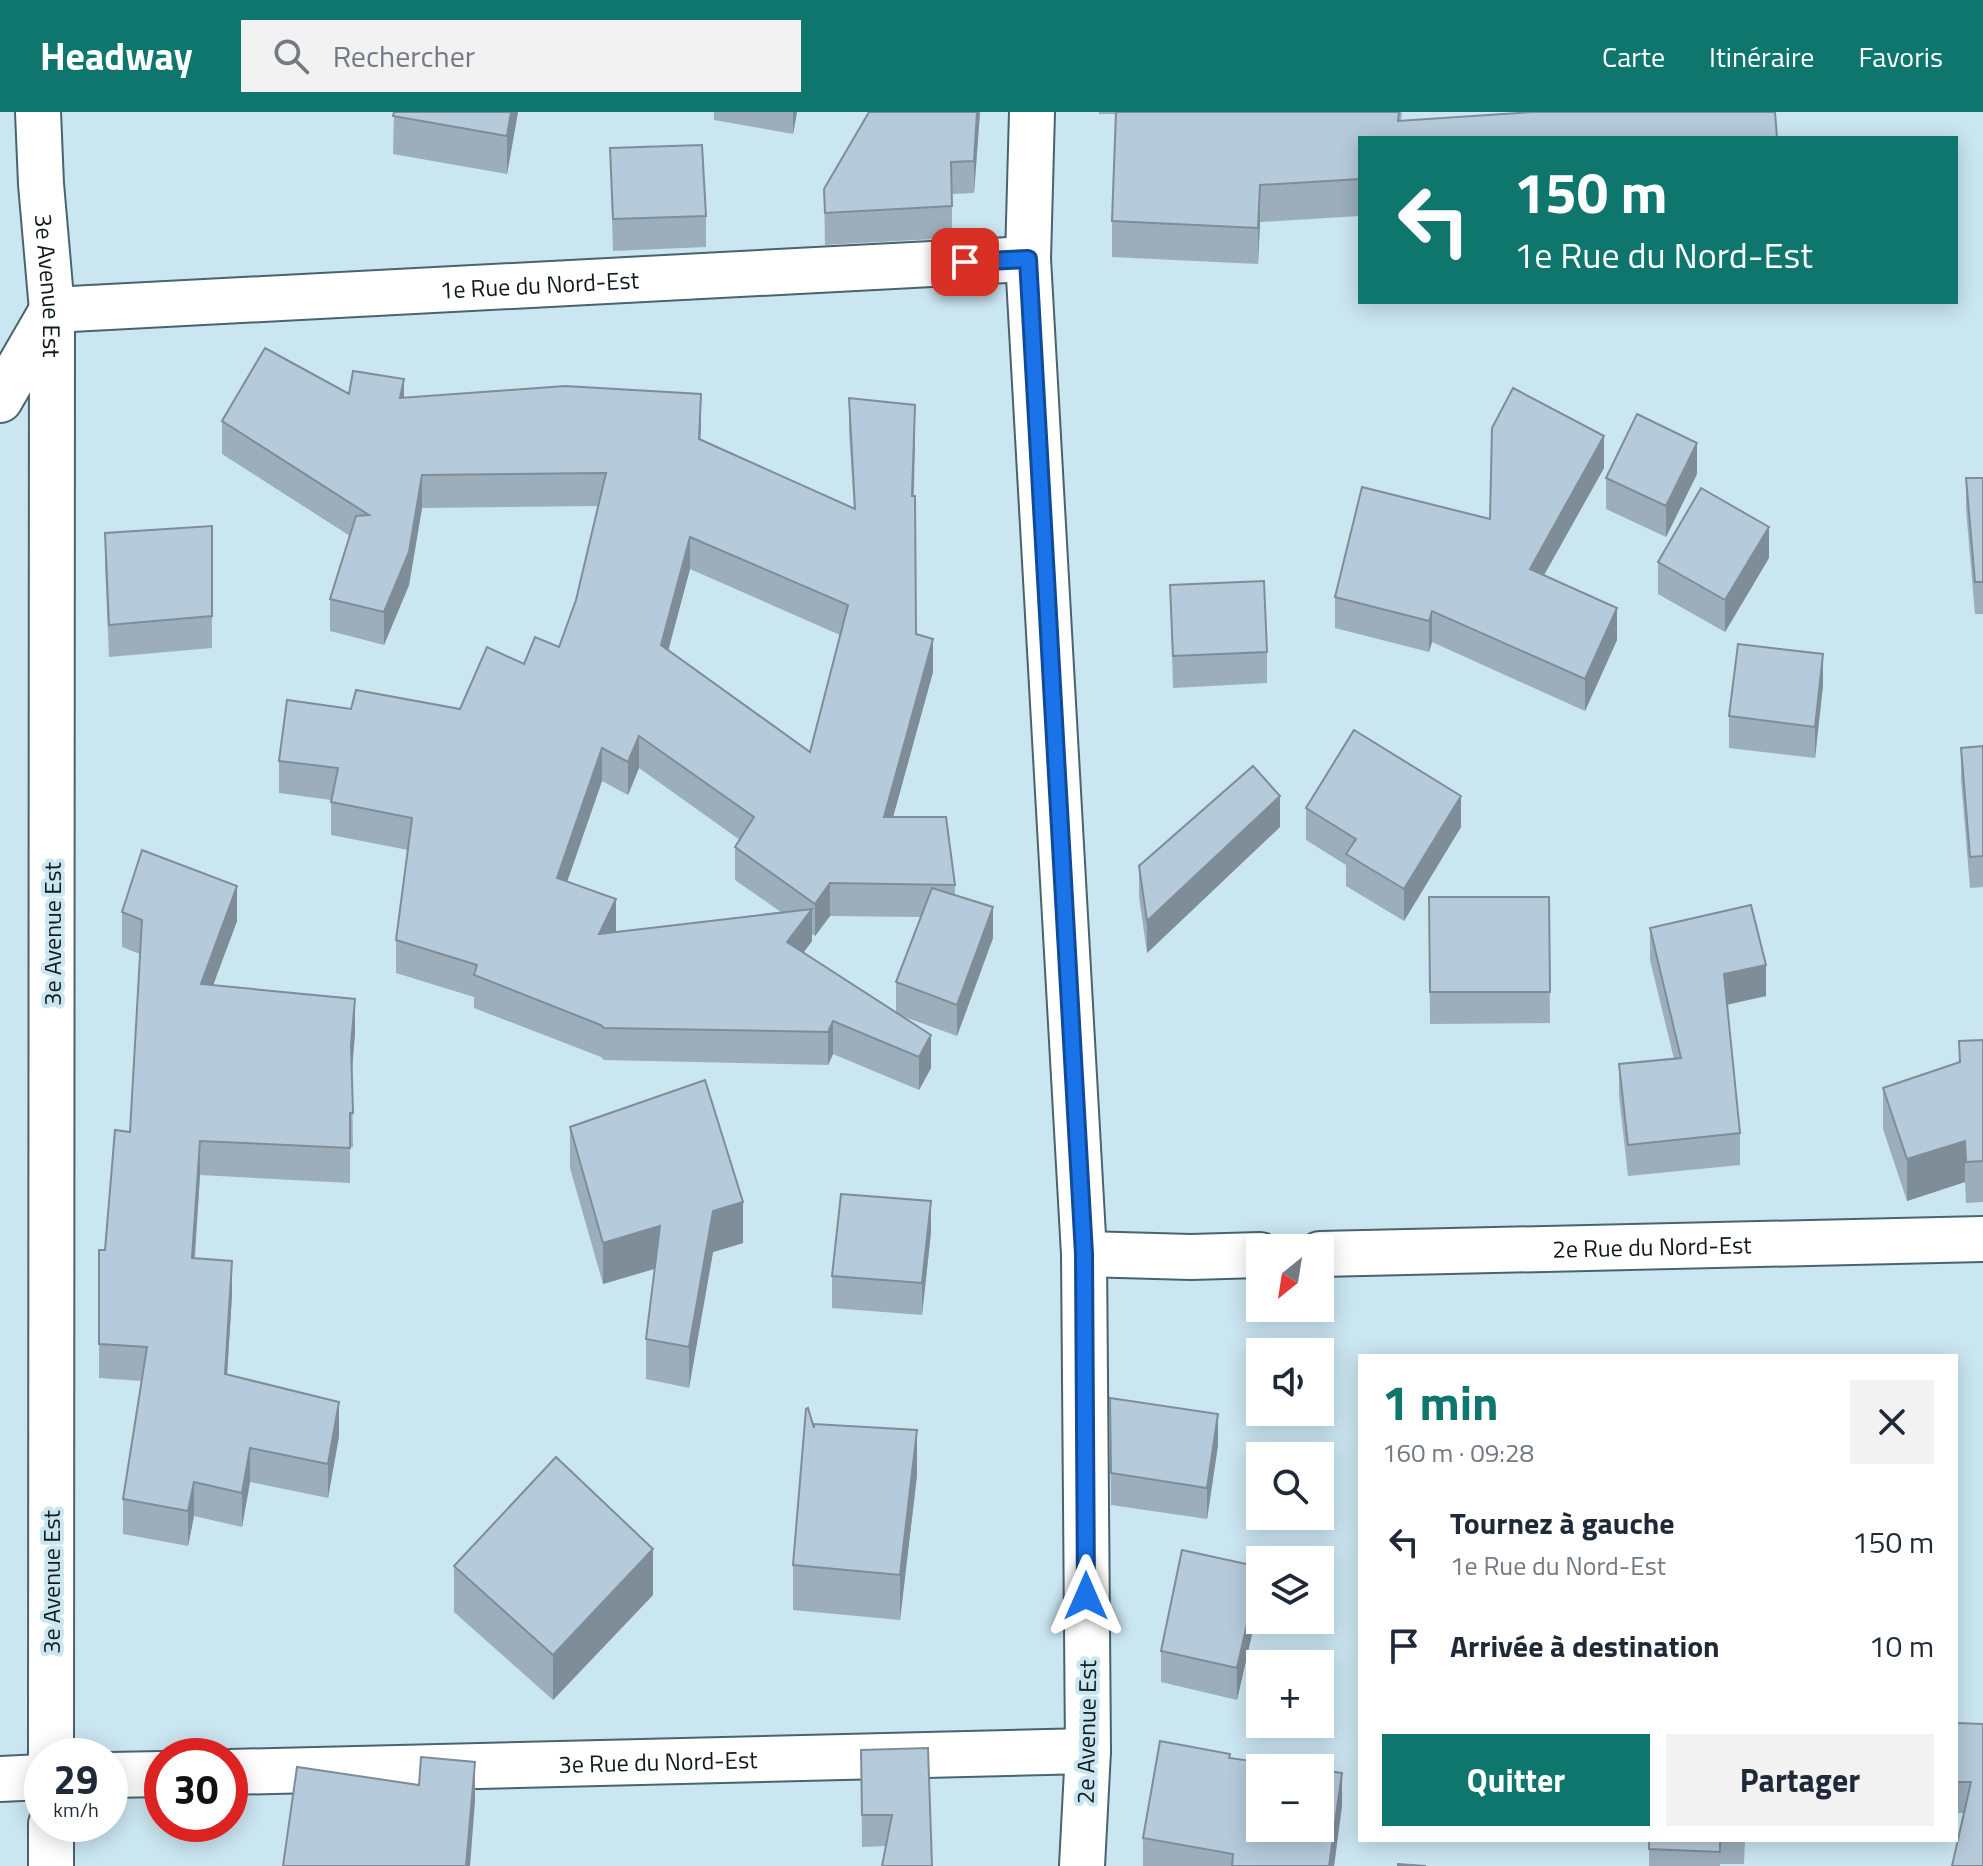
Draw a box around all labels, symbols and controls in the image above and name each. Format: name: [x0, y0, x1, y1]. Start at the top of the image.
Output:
search box: [241, 20, 801, 92]
text: Headway: [40, 27, 193, 85]
text: Rechercher: [333, 33, 475, 79]
icon: search: [269, 34, 313, 78]
text: Carte: [1602, 35, 1665, 78]
text: Itinéraire: [1709, 35, 1814, 78]
text: Favoris: [1858, 35, 1943, 78]
text: 150 m: [1514, 150, 1667, 235]
icon: left: [1382, 168, 1486, 272]
street label: 3e Avenue Est: [26, 212, 70, 358]
text: 1e Rue du Nord-Est: [1514, 227, 1813, 282]
pin: [931, 228, 999, 296]
icon: arrive: [943, 240, 987, 284]
street label: 1e Rue du Nord-Est: [439, 261, 640, 308]
street label: 3e Avenue Est: [34, 861, 70, 1006]
street label: 2e Rue du Nord-Est: [1552, 1226, 1753, 1267]
north arrow: [1246, 1234, 1334, 1322]
map controls: [1246, 1234, 1334, 1842]
button: sound: [1246, 1338, 1334, 1426]
text: 1 min: [1382, 1366, 1499, 1439]
button: close: [1850, 1380, 1934, 1464]
text: 160 m · 09:28: [1382, 1433, 1534, 1472]
button: search: [1246, 1442, 1334, 1530]
text: Tournez à gauche: [1450, 1500, 1675, 1546]
street label: 3e Avenue Est: [33, 1509, 69, 1654]
text: 150 m: [1852, 1519, 1934, 1565]
icon: left: [1382, 1520, 1426, 1564]
button: layers: [1246, 1546, 1334, 1634]
text: 1e Rue du Nord-Est: [1450, 1546, 1666, 1585]
position arrow: [1044, 1554, 1128, 1638]
text: Arrivée à destination: [1450, 1623, 1720, 1669]
text: 10 m: [1869, 1623, 1934, 1669]
icon: arrive: [1382, 1624, 1426, 1668]
button: +: [1246, 1650, 1334, 1738]
street label: 2e Avenue Est: [1067, 1659, 1105, 1804]
button: Quitter: [1382, 1734, 1650, 1826]
button: Partager: [1666, 1734, 1934, 1826]
speed limit sign: 30: [144, 1738, 248, 1842]
street label: 3e Rue du Nord-Est: [558, 1741, 759, 1782]
text: 29: [54, 1749, 98, 1810]
button: −: [1246, 1754, 1334, 1842]
text: km/h: [53, 1794, 99, 1825]

